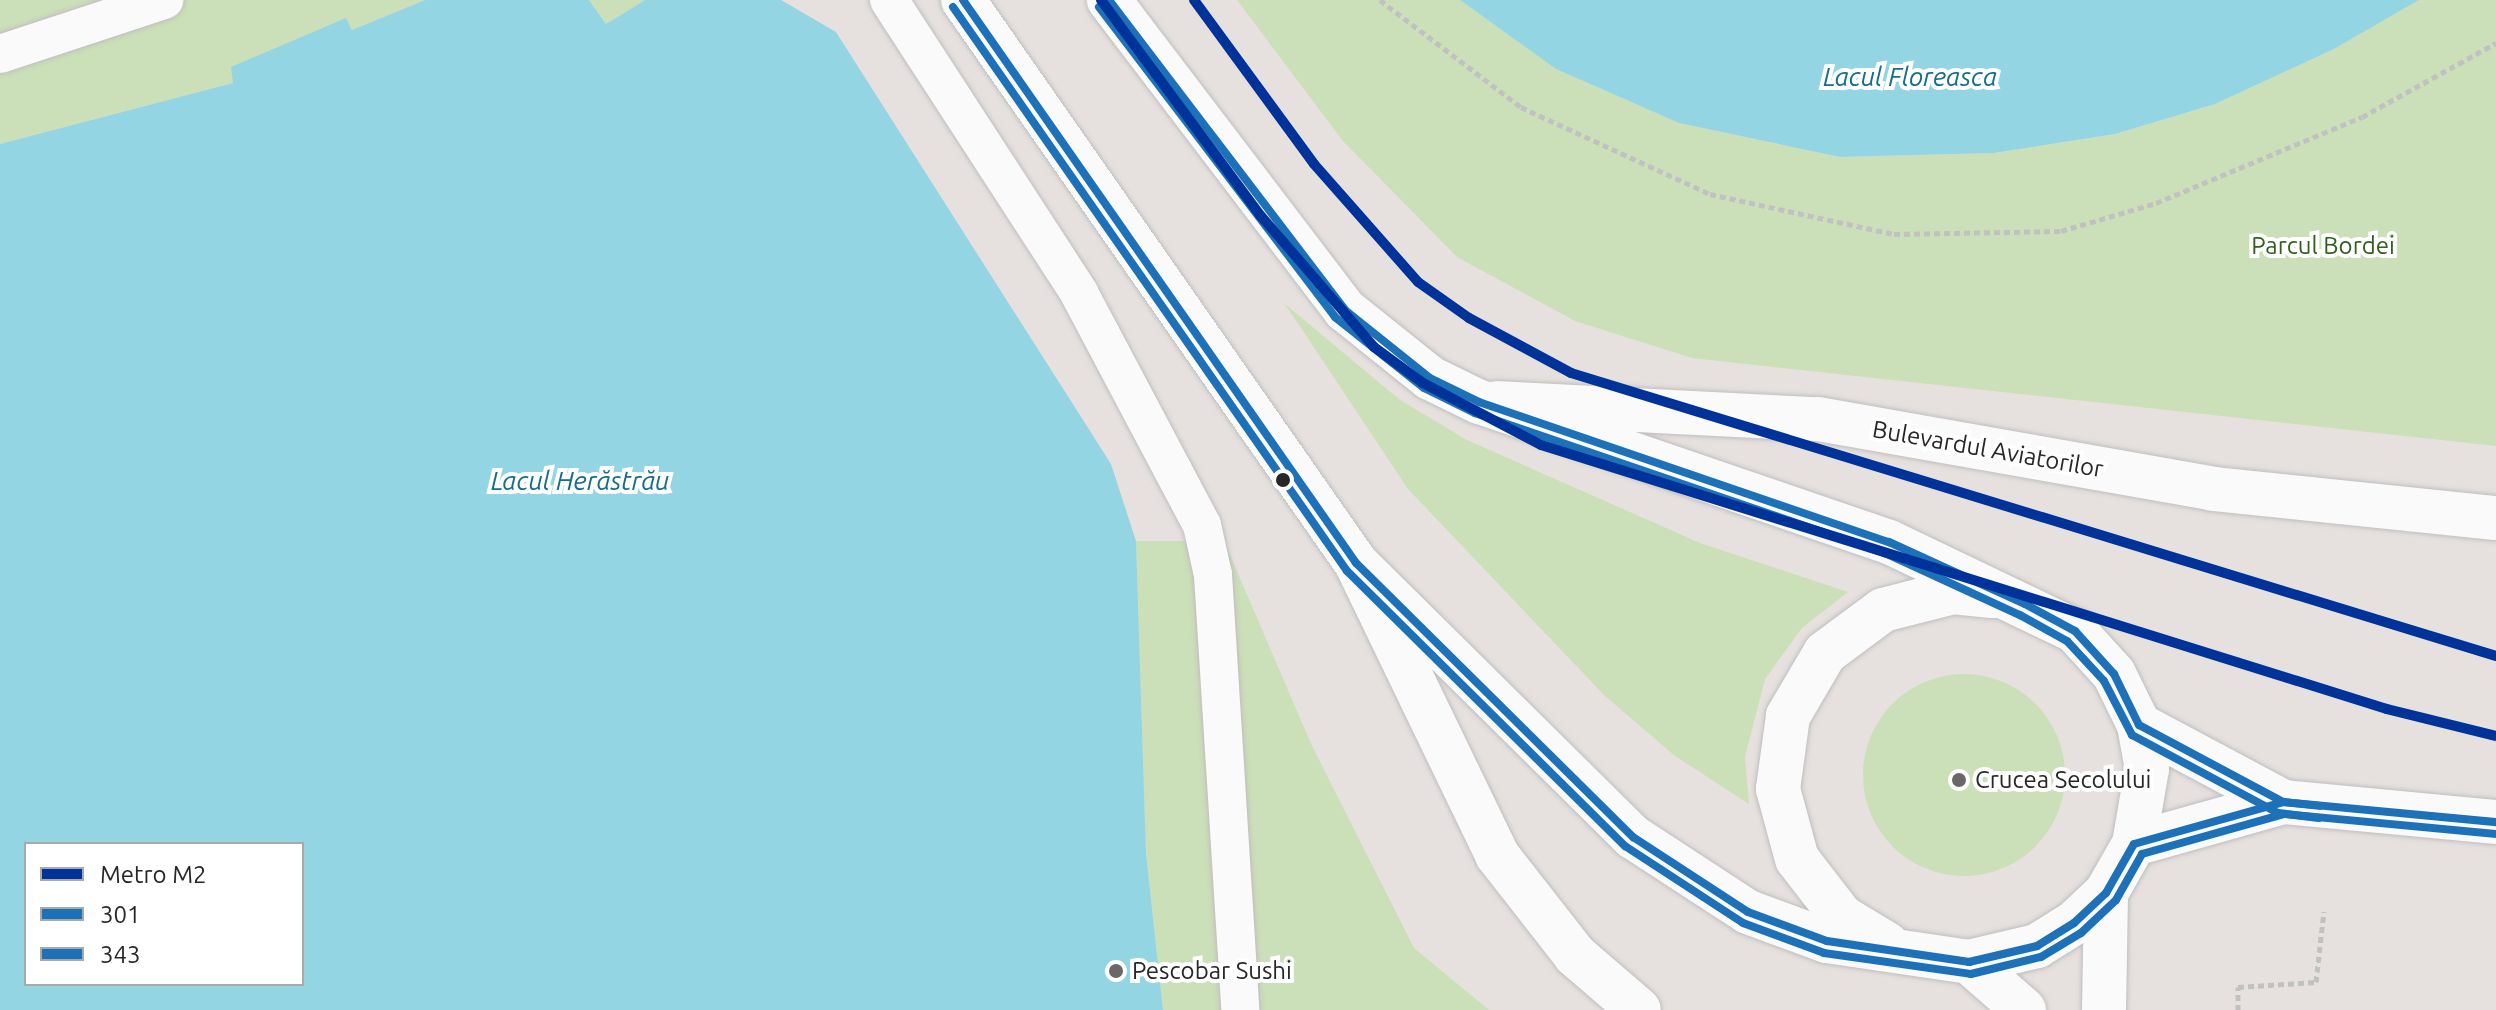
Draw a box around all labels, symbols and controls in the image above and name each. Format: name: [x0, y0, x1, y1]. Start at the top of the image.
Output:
water label: Lacul Floreasca: [1823, 61, 1997, 93]
park label: Parcul Bordei: [2251, 232, 2395, 260]
street label: Bulevardul Aviatorilor: [1870, 414, 2106, 484]
water label: Lacul Herăstrău: [491, 465, 669, 497]
unlabelled marker: [1275, 472, 1291, 488]
place label: Crucea Secolului: [1975, 766, 2151, 794]
marker: Crucea Secolului: [1950, 771, 1968, 789]
legend: [24, 842, 304, 986]
text: Metro M2: [100, 861, 207, 888]
text: 301: [100, 901, 141, 928]
text: 343: [100, 941, 141, 968]
place label: Pescobar Sushi: [1132, 957, 1292, 985]
marker: Pescobar Sushi: [1107, 962, 1125, 980]

